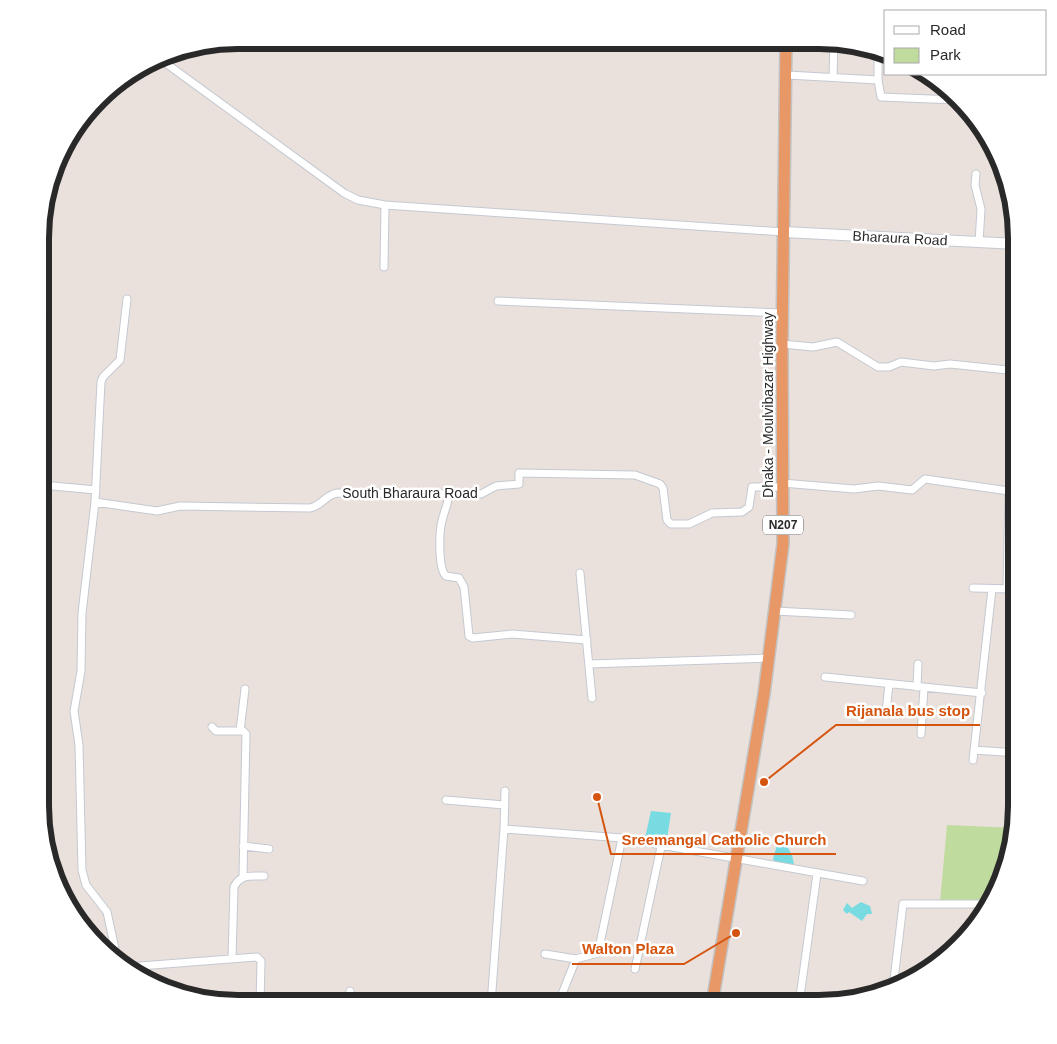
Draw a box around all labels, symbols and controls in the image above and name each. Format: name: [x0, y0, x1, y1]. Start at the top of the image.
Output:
legend: [884, 10, 1047, 75]
text: Road: [930, 21, 966, 38]
text: Park: [930, 46, 961, 63]
street label: Bharaura Road: [852, 228, 948, 248]
street label: Dhaka - Moulvibazar Highway: [760, 312, 776, 498]
street label: South Bharaura Road: [342, 485, 478, 501]
road number: N207: [763, 516, 803, 534]
callout: Rijanala bus stop: [836, 695, 980, 725]
text: Rijanala bus stop: [846, 702, 970, 719]
callout: Sreemangal Catholic Church: [611, 824, 836, 854]
text: Sreemangal Catholic Church: [621, 831, 827, 848]
callout: Walton Plaza: [572, 934, 684, 964]
text: Walton Plaza: [582, 940, 675, 957]

